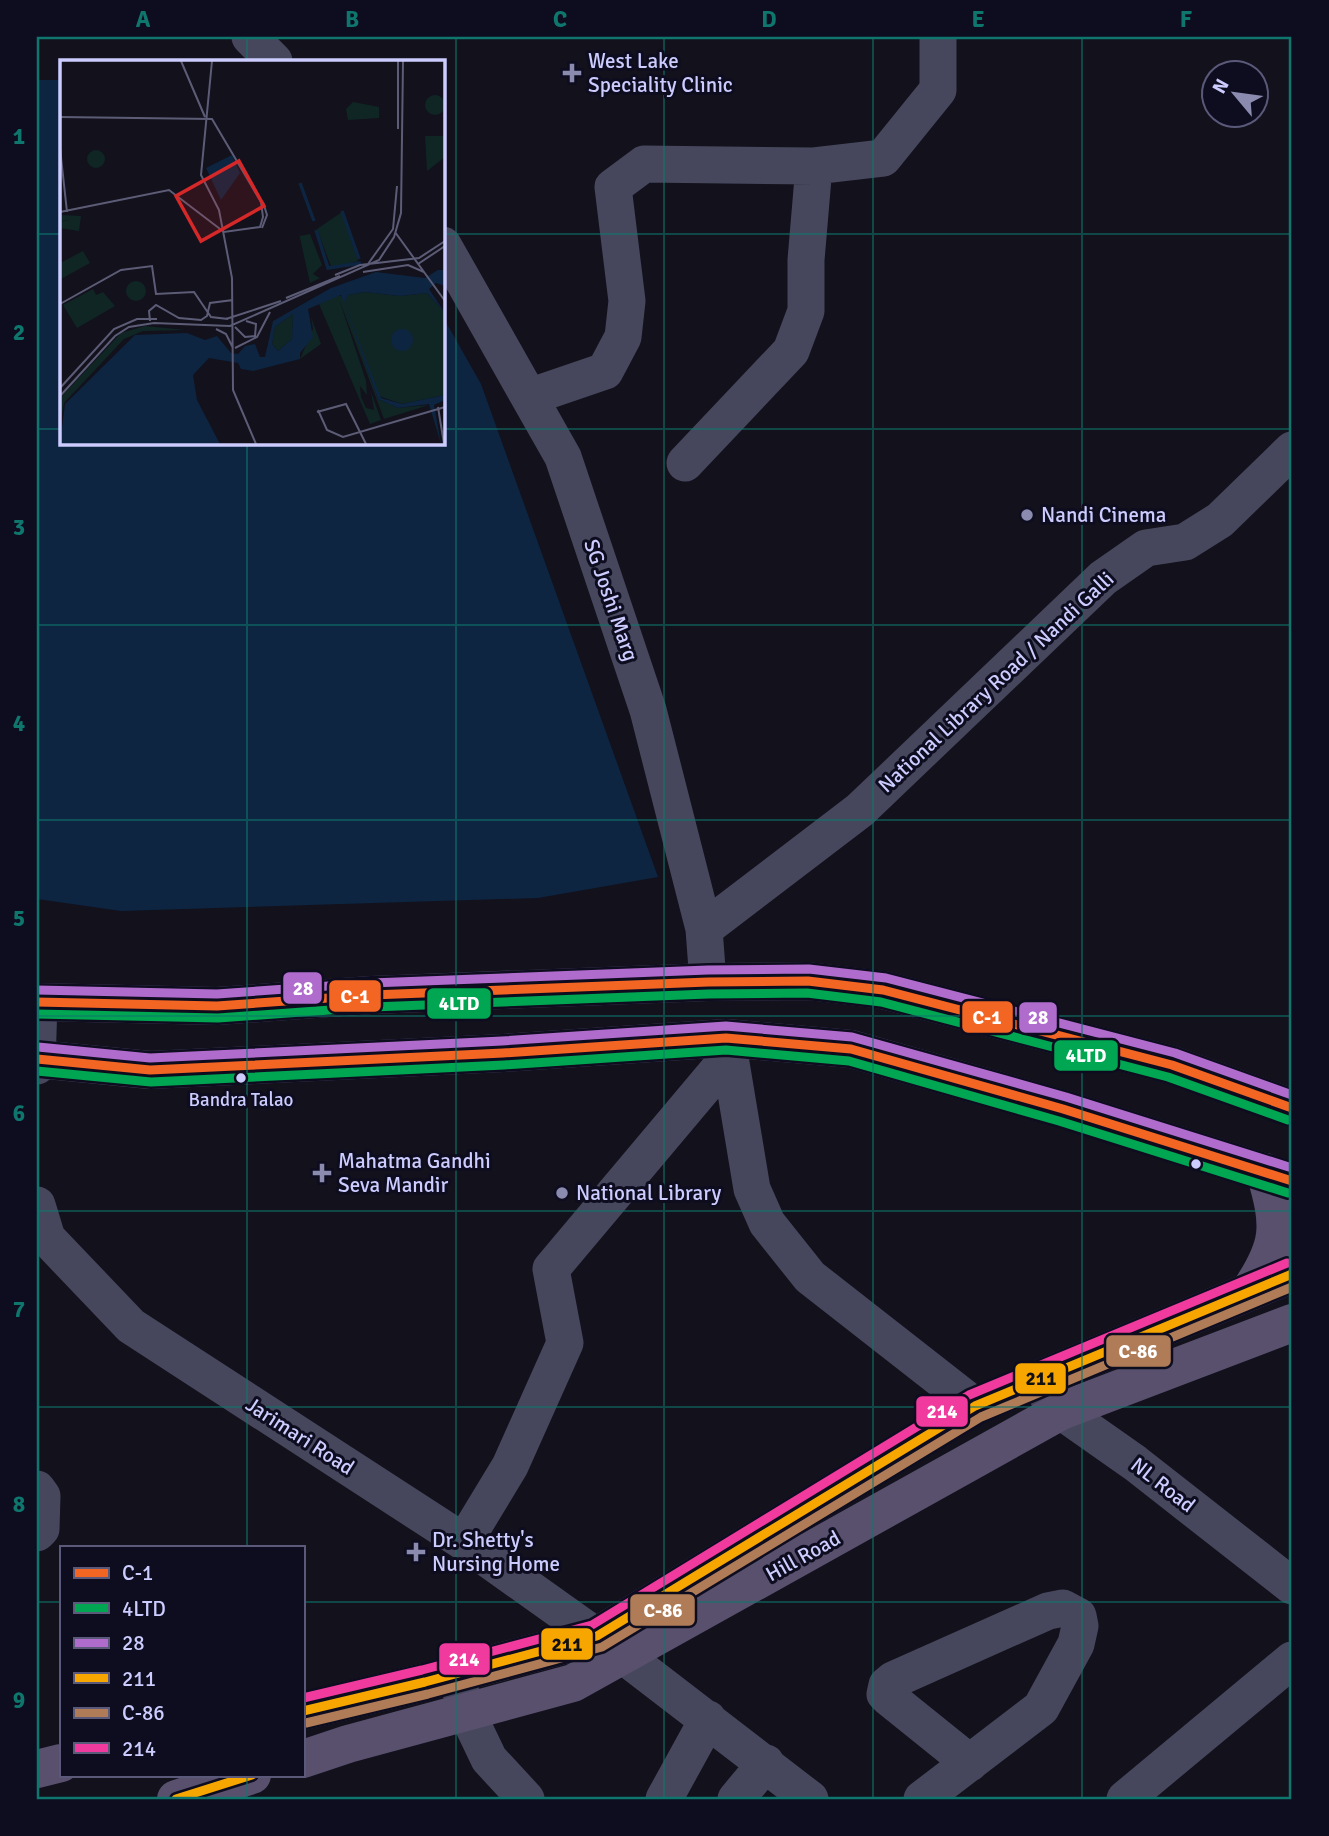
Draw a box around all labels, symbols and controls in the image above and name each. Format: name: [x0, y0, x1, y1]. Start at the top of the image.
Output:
text: A: [136, 5, 151, 34]
text: B: [345, 5, 359, 34]
text: C: [553, 5, 567, 34]
text: D: [761, 5, 777, 34]
text: E: [971, 5, 985, 34]
text: F: [1180, 5, 1192, 34]
place label: West Lake Speciality Clinic: [588, 48, 733, 98]
inset map: [60, 60, 444, 444]
north arrow: [1200, 60, 1270, 130]
marker: West Lake Speciality Clinic: [562, 63, 582, 83]
text: N: [1207, 75, 1235, 98]
text: 1: [13, 122, 25, 151]
text: 2: [13, 318, 25, 347]
place label: Nandi Cinema: [1041, 502, 1166, 528]
marker: Nandi Cinema: [1019, 507, 1035, 523]
text: 3: [13, 513, 25, 542]
street label: SG Joshi Marg: [578, 536, 644, 664]
street label: National Library Road / Nandi Galli: [873, 566, 1119, 798]
text: 4: [13, 709, 25, 738]
text: 5: [13, 904, 25, 933]
line badge: 28: [282, 971, 323, 1005]
text: 28: [293, 977, 313, 1001]
line badge: C-1: [328, 979, 382, 1013]
text: C-1: [341, 985, 369, 1009]
line badge: 4LTD: [426, 987, 492, 1020]
text: 4LTD: [439, 992, 479, 1016]
line badge: C-1: [961, 1000, 1014, 1034]
line badge: 28: [1018, 1001, 1058, 1034]
text: C-1: [973, 1006, 1001, 1030]
text: 28: [1028, 1006, 1048, 1030]
line badge: 4LTD: [1053, 1039, 1119, 1072]
text: 4LTD: [1066, 1044, 1106, 1068]
marker: Bandra Talao: [234, 1071, 248, 1085]
place label: Bandra Talao: [189, 1088, 294, 1112]
text: 6: [13, 1099, 25, 1128]
place label: Mahatma Gandhi Seva Mandir: [338, 1148, 491, 1198]
unlabelled marker: [1189, 1157, 1203, 1171]
marker: Mahatma Gandhi Seva Mandir: [312, 1163, 332, 1183]
place label: National Library: [576, 1180, 722, 1206]
marker: National Library: [554, 1185, 570, 1201]
text: 7: [13, 1295, 25, 1324]
line badge: C-86: [1105, 1334, 1172, 1368]
text: C-86: [1118, 1340, 1158, 1364]
line badge: 211: [1014, 1362, 1067, 1395]
text: 211: [1026, 1367, 1056, 1391]
street label: Jarimari Road: [241, 1391, 359, 1481]
line badge: 214: [915, 1395, 969, 1428]
text: 214: [927, 1400, 957, 1424]
street label: NL Road: [1126, 1452, 1200, 1518]
text: 8: [13, 1490, 25, 1519]
street label: Hill Road: [761, 1525, 845, 1587]
place label: Dr. Shetty's Nursing Home: [432, 1527, 560, 1577]
marker: Dr. Shetty's Nursing Home: [406, 1542, 426, 1562]
legend: [60, 1546, 304, 1776]
text: C-1: [122, 1560, 153, 1586]
line badge: C-86: [629, 1593, 696, 1627]
text: 4LTD: [122, 1596, 166, 1622]
text: C-86: [643, 1599, 683, 1623]
line badge: 211: [540, 1627, 594, 1661]
text: 28: [122, 1630, 145, 1656]
text: 211: [552, 1633, 582, 1657]
line badge: 214: [438, 1642, 491, 1676]
text: 214: [449, 1648, 479, 1672]
text: 211: [122, 1666, 156, 1692]
text: 9: [13, 1686, 25, 1715]
text: C-86: [122, 1700, 165, 1726]
text: 214: [122, 1736, 156, 1762]

